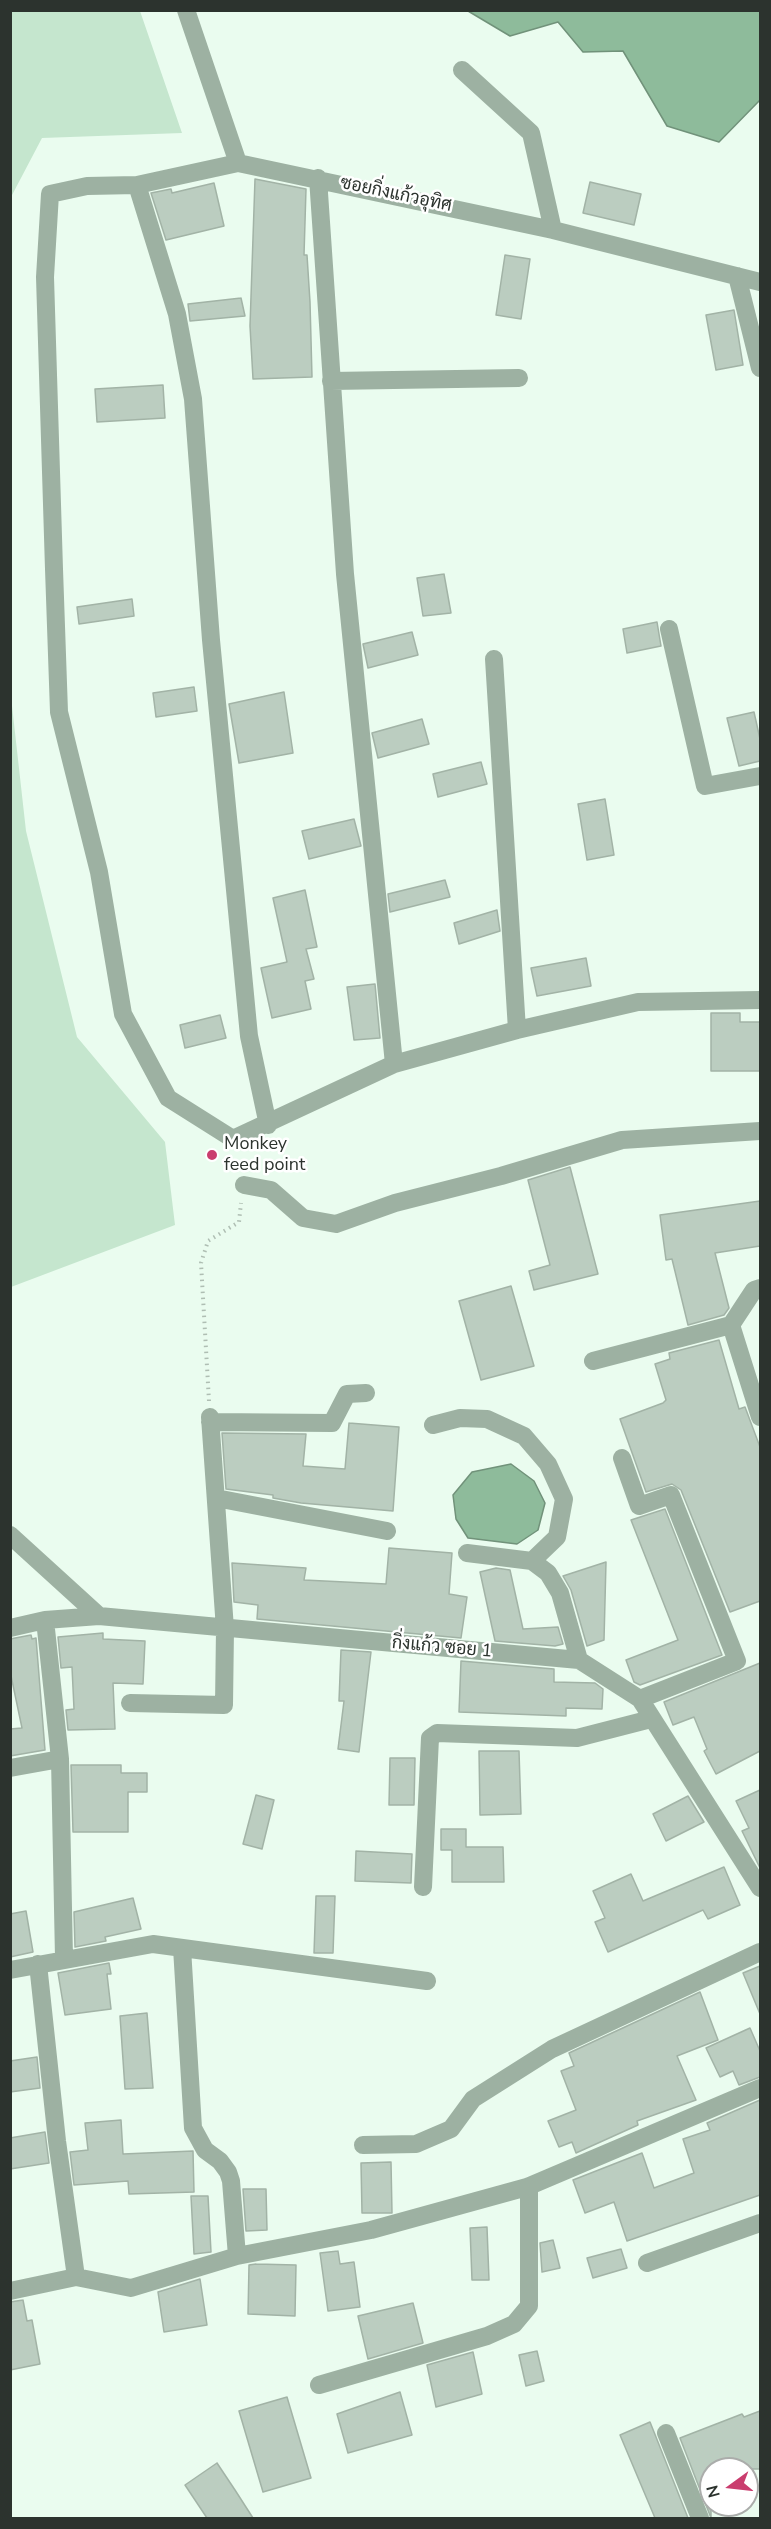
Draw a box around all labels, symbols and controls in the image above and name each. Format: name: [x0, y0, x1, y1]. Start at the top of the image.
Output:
street label: ซอยกิ่งแก้วอุทิศ: [338, 173, 454, 217]
place label: Monkey feed point: [224, 1134, 305, 1176]
marker: Monkey feed point: [205, 1148, 219, 1162]
street label: กิ่งแก้ว ซอย 1: [391, 1633, 493, 1663]
north arrow: [699, 2457, 759, 2517]
text: N: [701, 2483, 726, 2500]

